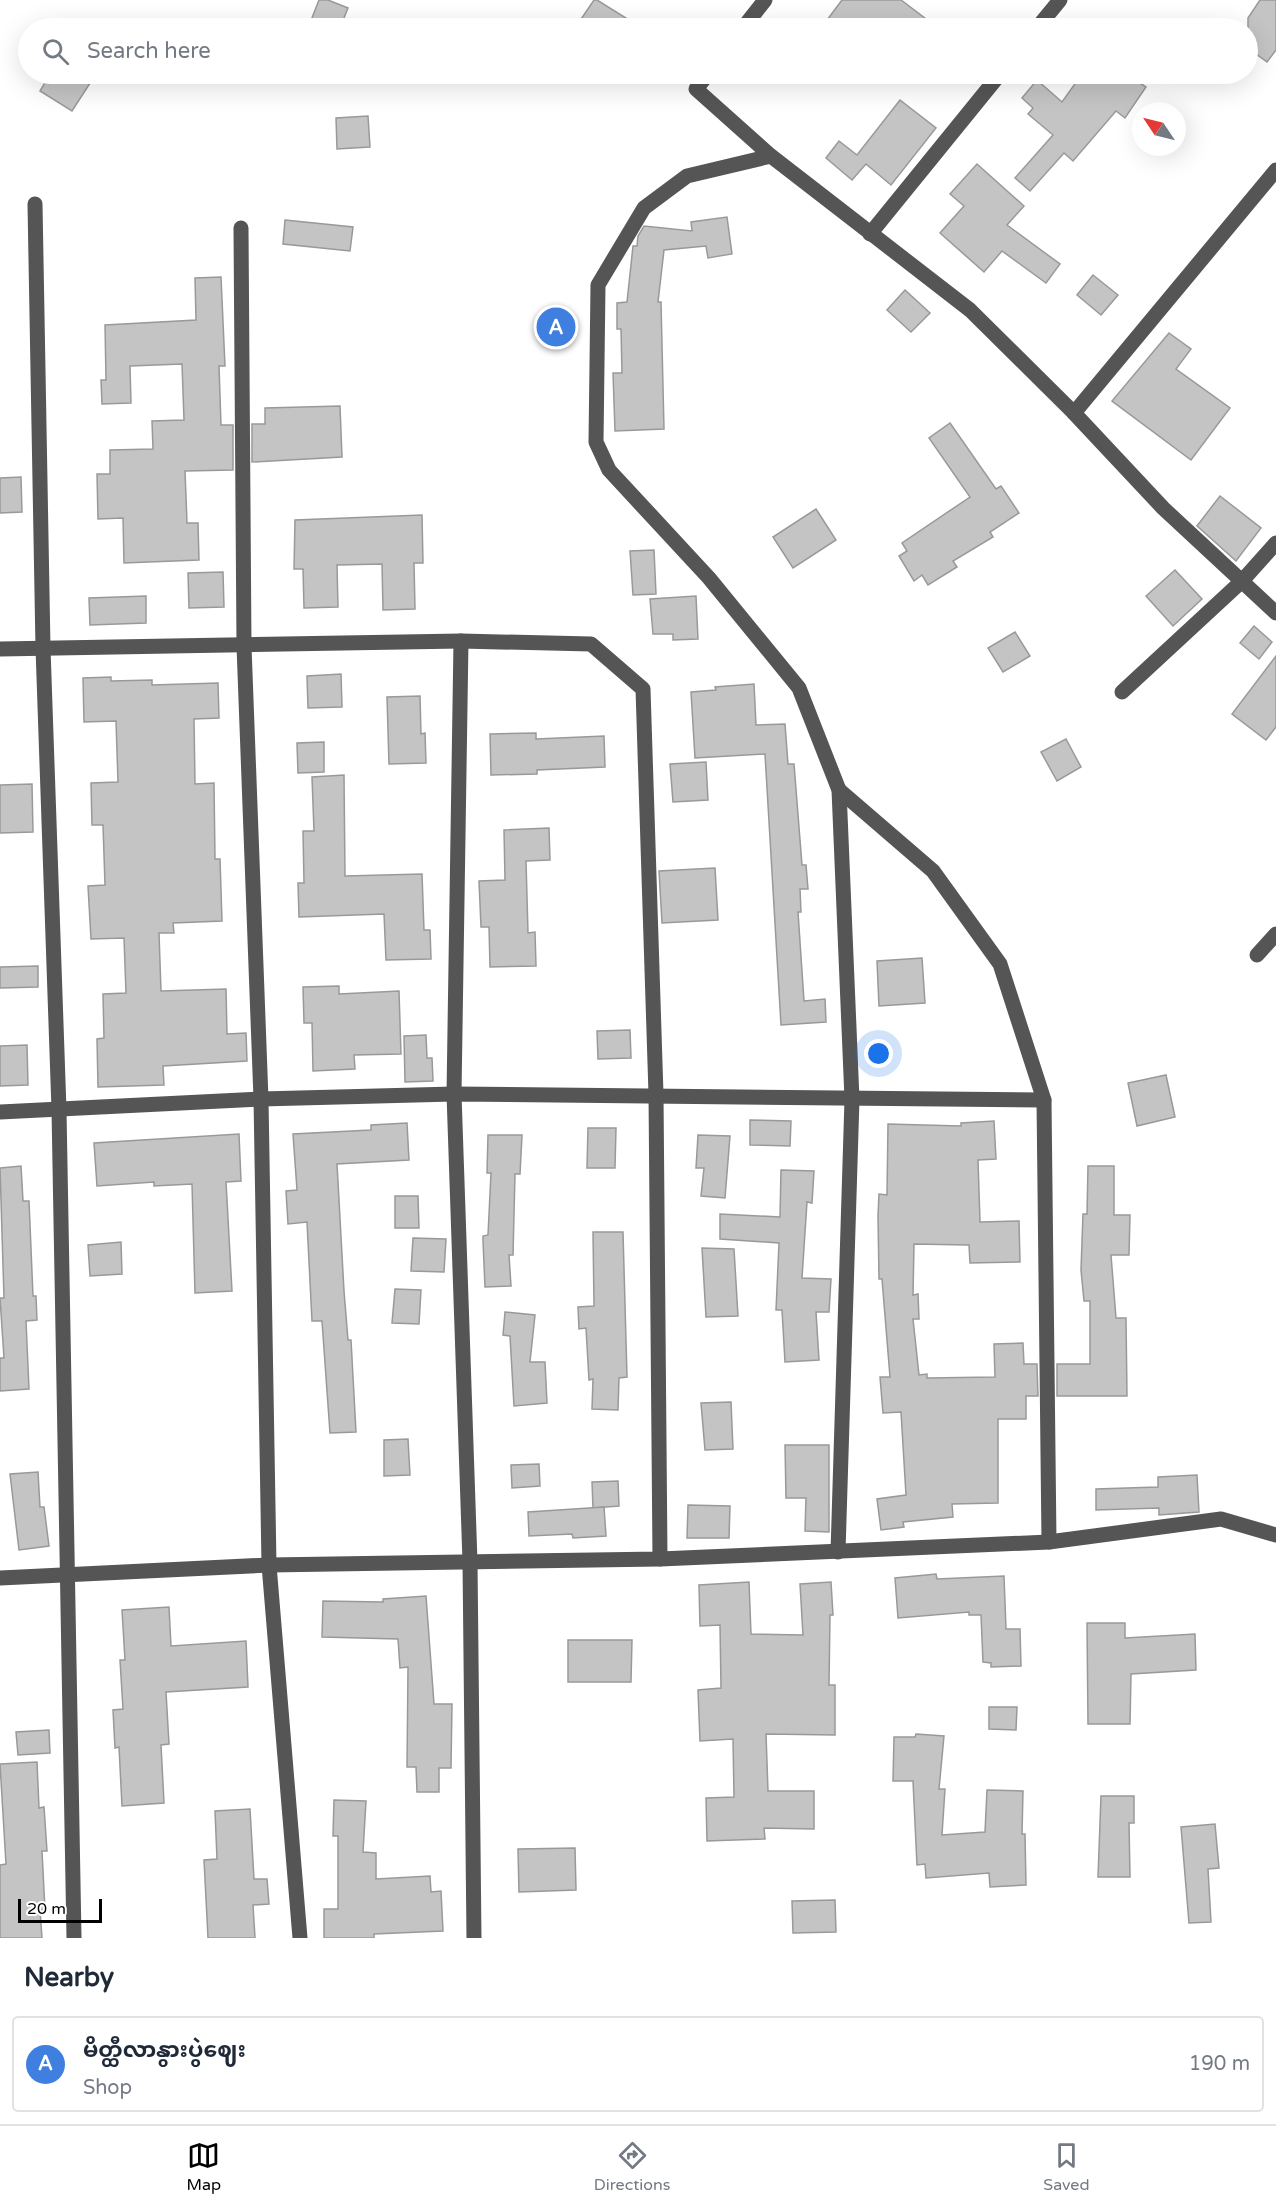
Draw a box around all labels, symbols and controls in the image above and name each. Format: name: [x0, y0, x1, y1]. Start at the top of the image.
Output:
search box: [18, 18, 1258, 84]
icon: search: [39, 35, 72, 68]
text: Search here: [87, 38, 211, 64]
north arrow: [1132, 102, 1186, 156]
pin: A: [536, 304, 576, 350]
your location: [864, 1039, 893, 1068]
scale bar: [18, 1896, 102, 1924]
text: 20 m: [27, 1899, 66, 1919]
text: Nearby: [24, 1962, 114, 1993]
text: မိတ္ထီလာနွားပွဲဈေး: [83, 2037, 246, 2063]
text: A: [38, 2052, 53, 2076]
text: 190 m: [1189, 2052, 1250, 2076]
text: Shop: [83, 2076, 132, 2100]
tab: Map: [186, 2139, 221, 2195]
tab: Directions: [594, 2139, 670, 2195]
tab: Saved: [1043, 2139, 1090, 2195]

